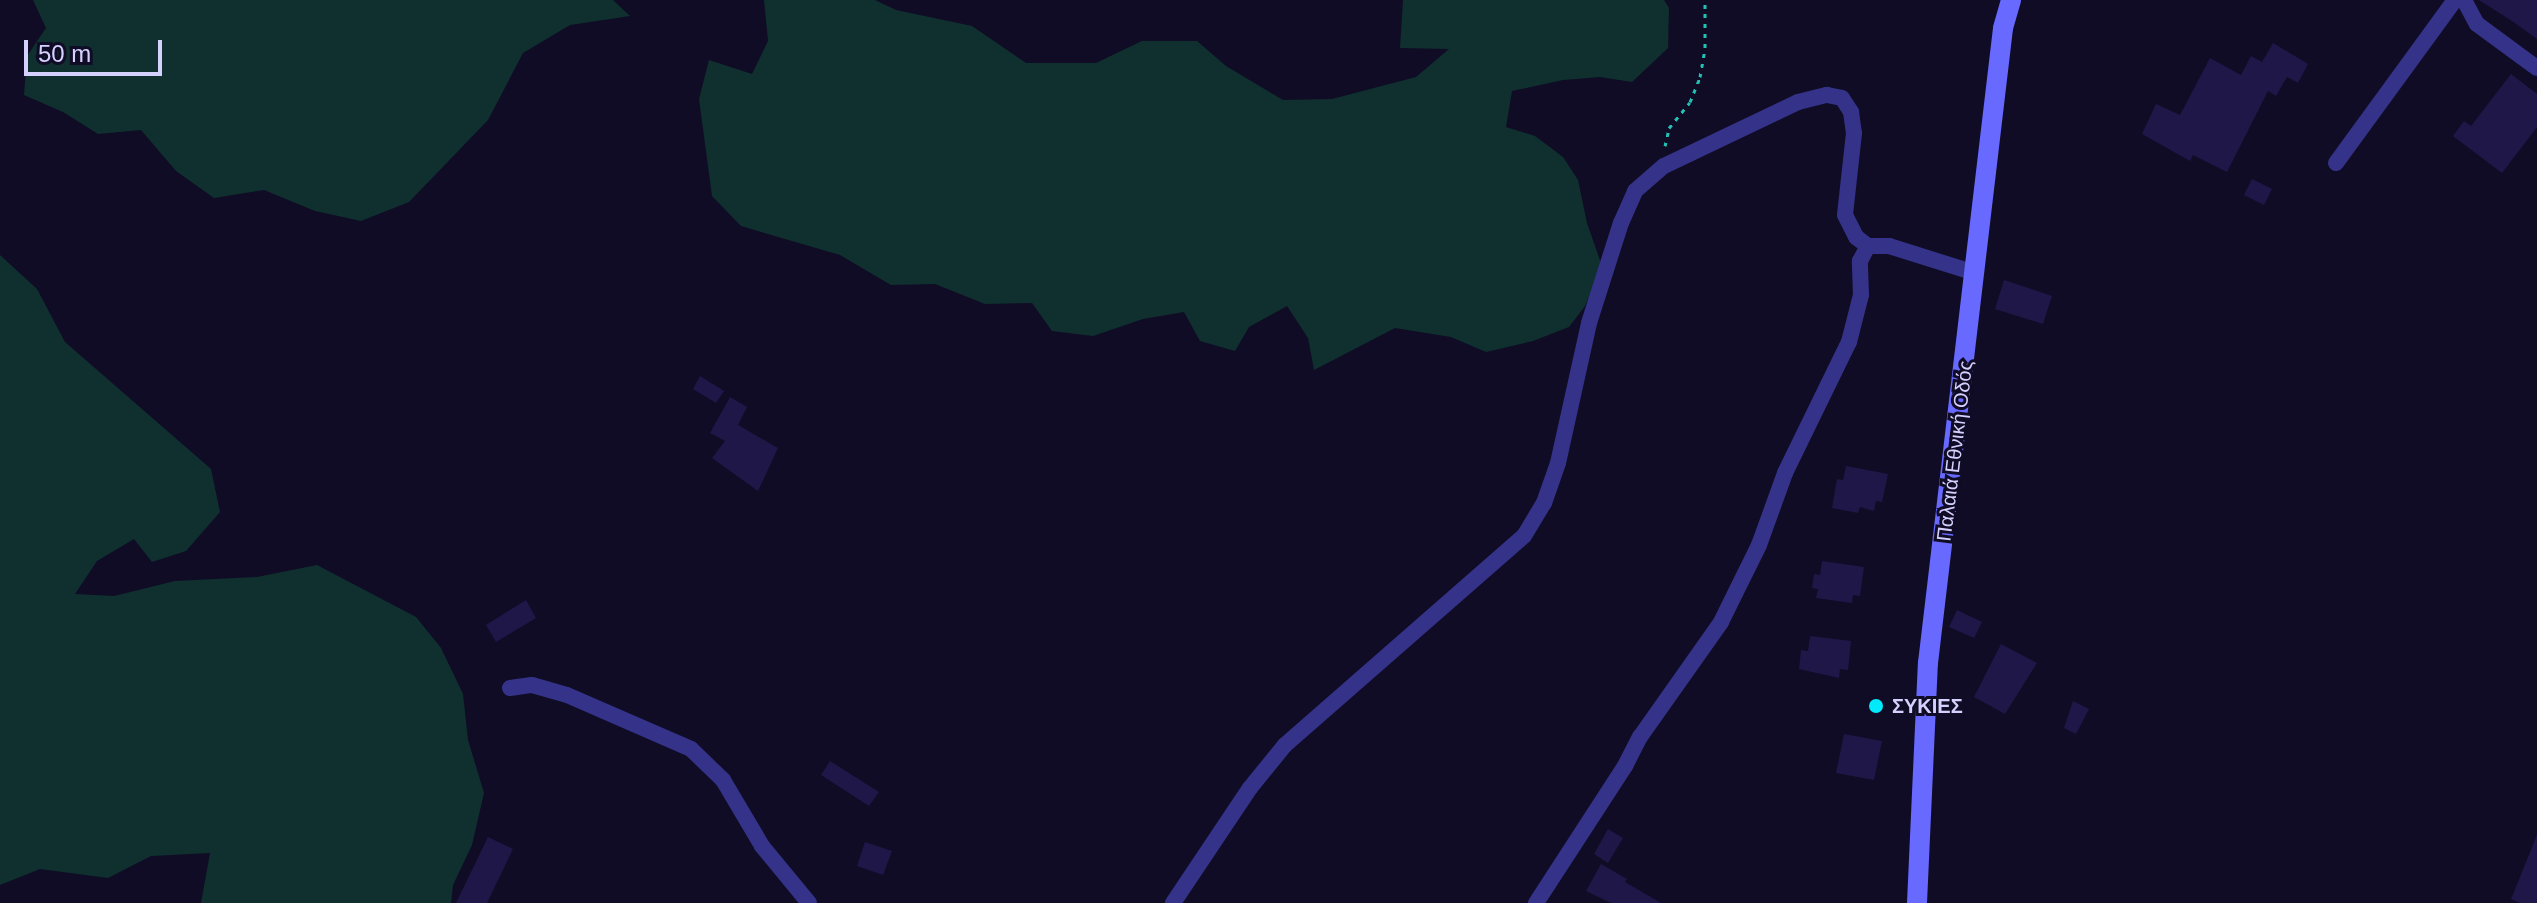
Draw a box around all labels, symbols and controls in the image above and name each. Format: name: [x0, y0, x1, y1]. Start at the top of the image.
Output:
scale bar: [28, 24, 166, 74]
text: 50 m: [38, 40, 91, 67]
street label: Παλαιά Εθνική Οδός: [1932, 359, 1978, 543]
place label: ΣΥΚΙΕΣ: [1892, 694, 1963, 718]
marker: ΣΥΚΙΕΣ: [1867, 697, 1885, 715]

